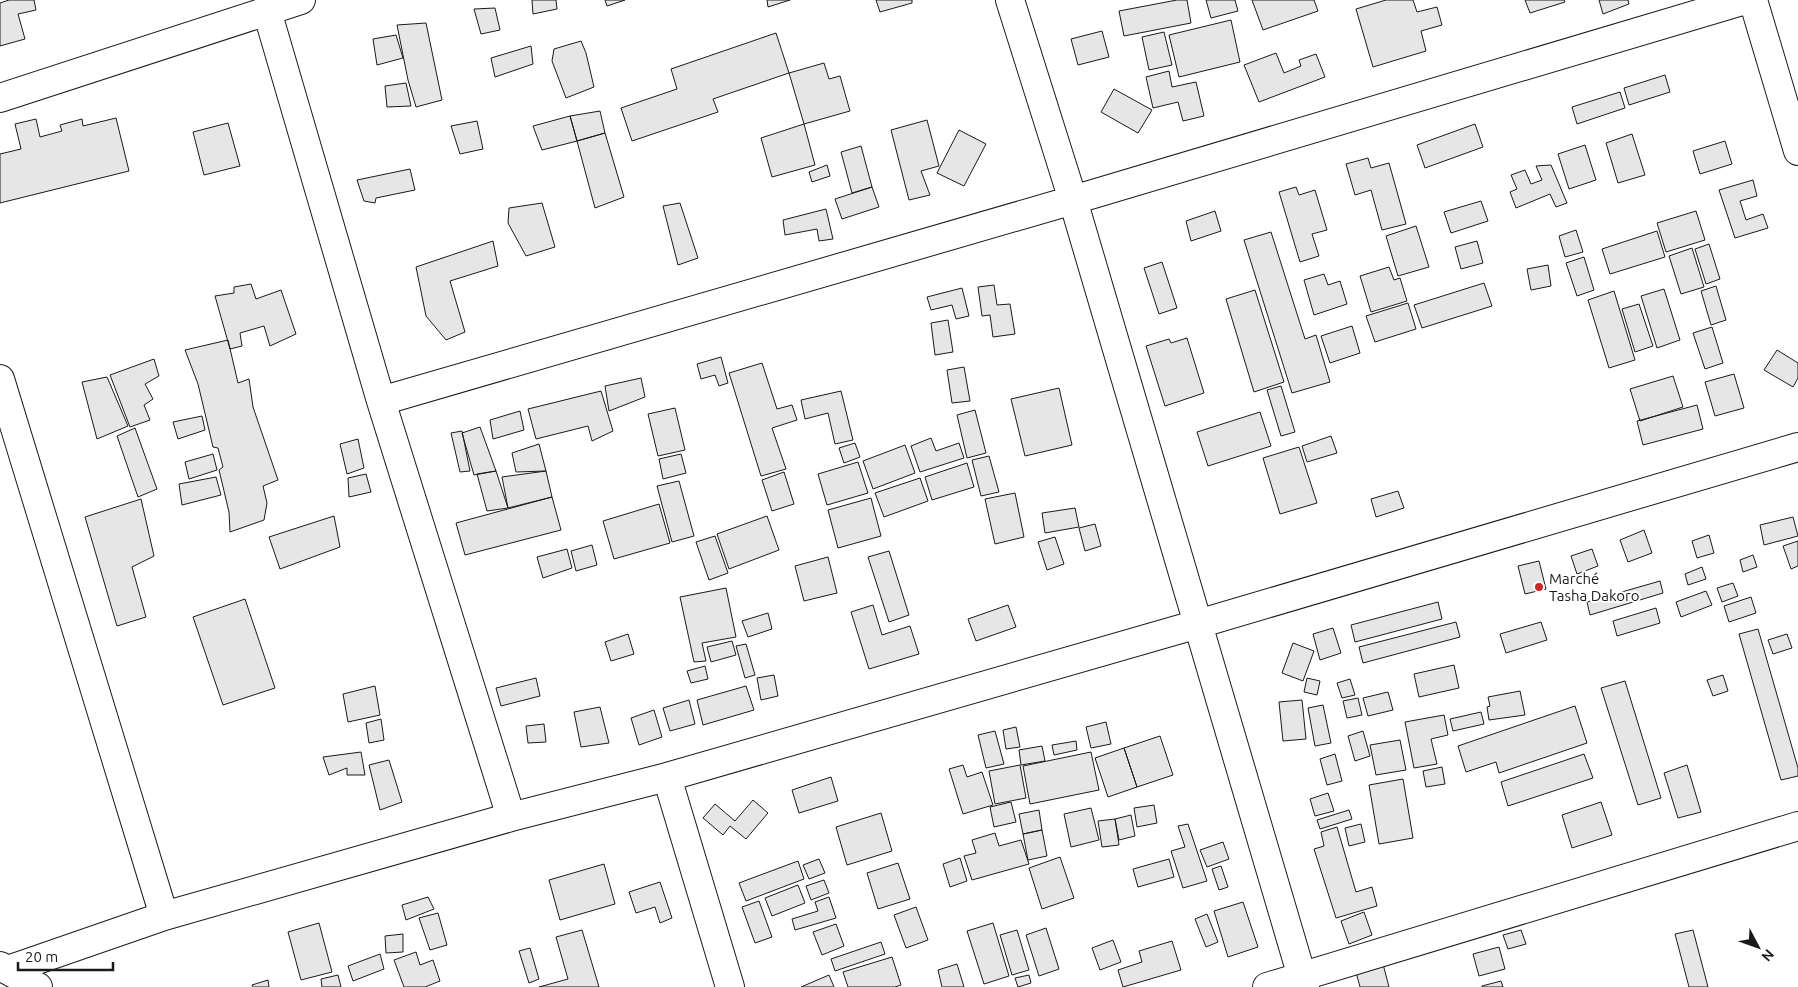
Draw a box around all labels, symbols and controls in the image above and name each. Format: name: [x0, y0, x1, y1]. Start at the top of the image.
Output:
place label: Marché Tasha Dakoro: [1549, 570, 1639, 604]
marker: Marché Tasha Dakoro: [1533, 581, 1545, 593]
north arrow: [1733, 922, 1783, 972]
scale bar: [18, 940, 112, 972]
text: N: [1758, 946, 1777, 965]
text: 20 m: [25, 948, 58, 965]

